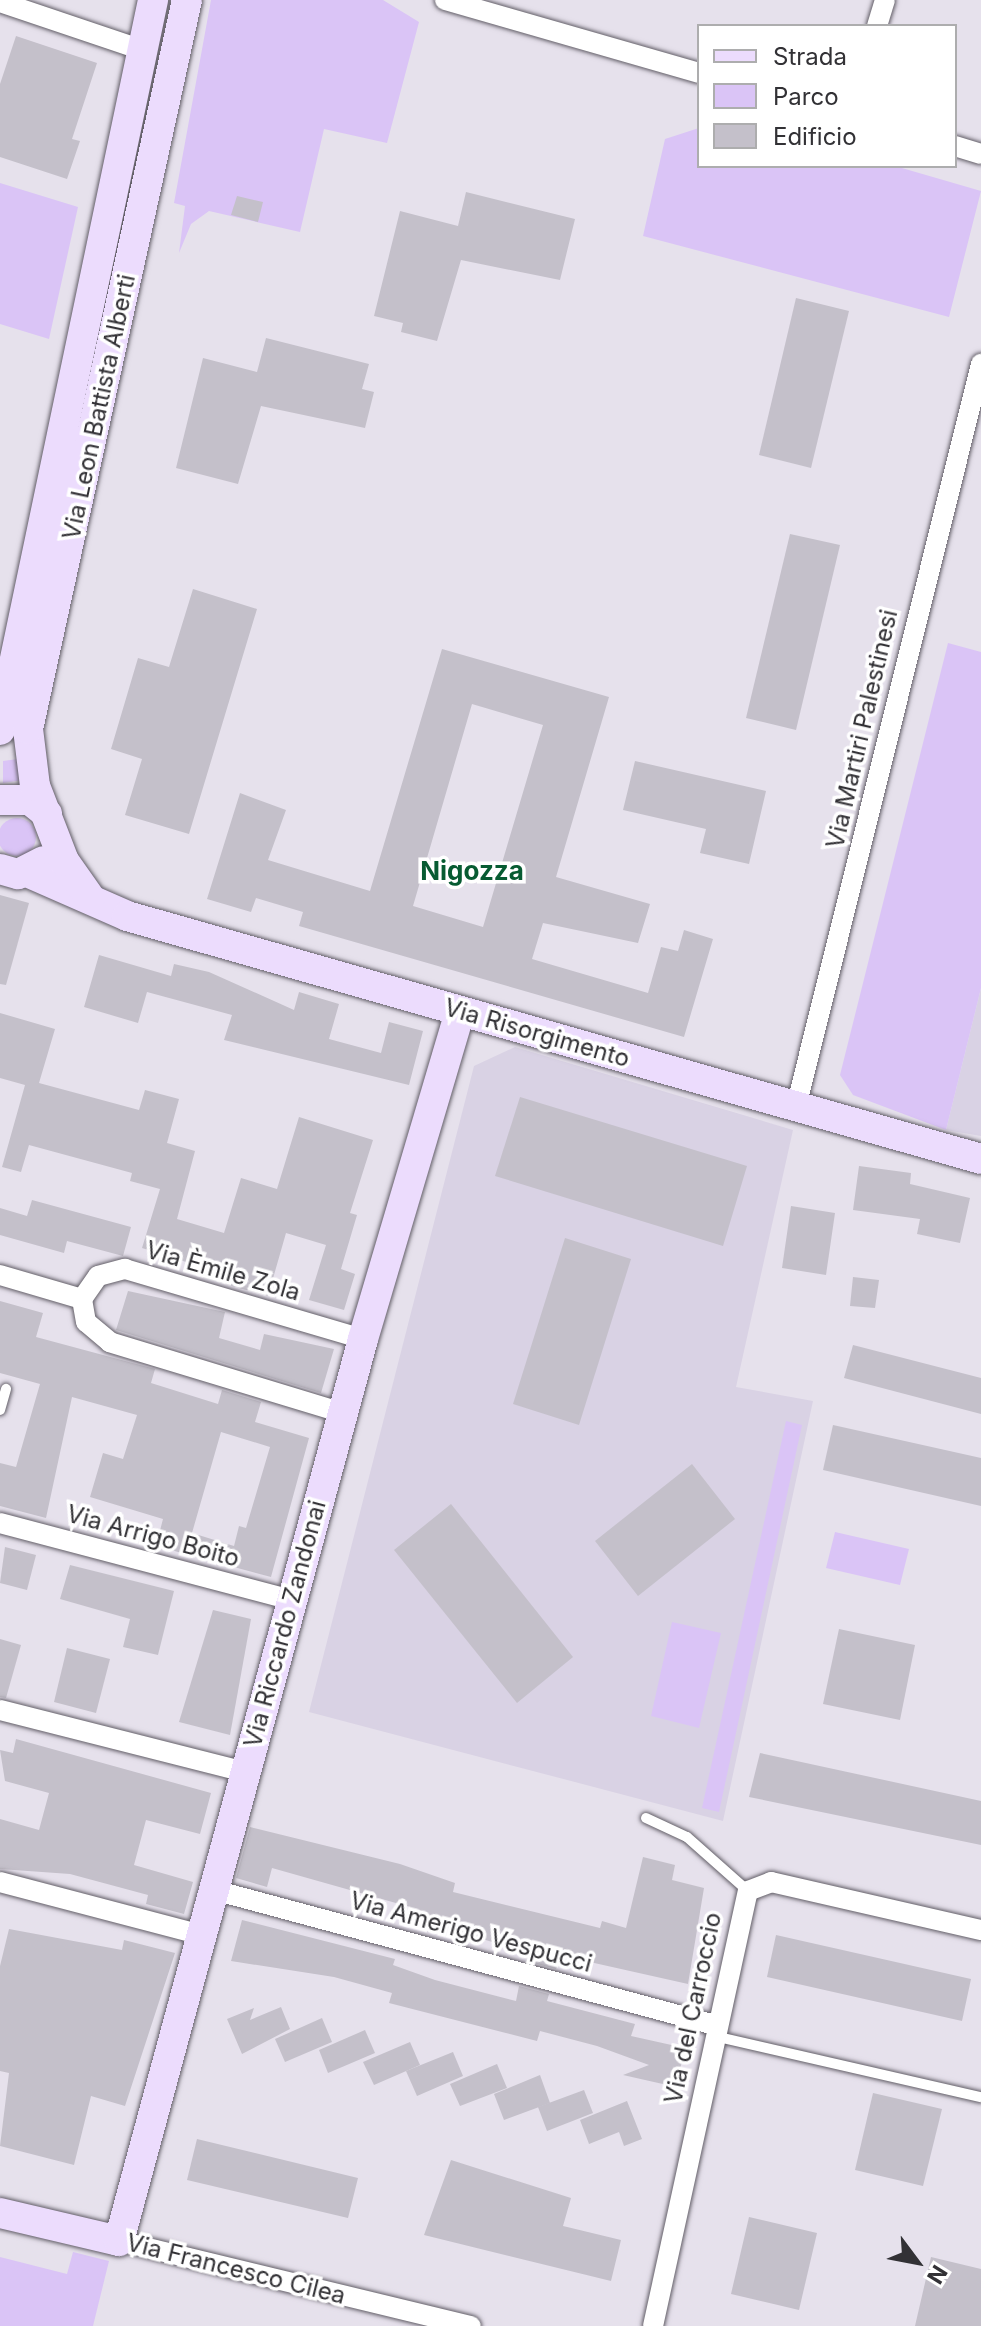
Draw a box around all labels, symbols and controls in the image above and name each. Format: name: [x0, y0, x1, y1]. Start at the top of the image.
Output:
legend: [697, 24, 957, 168]
text: Strada: [773, 42, 847, 71]
text: Parco: [773, 82, 839, 111]
text: Edificio: [773, 122, 857, 151]
street label: Via Leon Battista Alberti: [57, 272, 141, 542]
street label: Via Martiri Palestinesi: [820, 607, 904, 851]
district label: Nigozza: [420, 855, 524, 887]
street label: Via Risorgimento: [441, 993, 633, 1073]
street label: Via Èmile Zola: [143, 1235, 303, 1307]
street label: Via Riccardo Zandonai: [238, 1497, 332, 1751]
street label: Via Arrigo Boito: [64, 1499, 242, 1573]
street label: Via Amerigo Vespucci: [347, 1886, 595, 1978]
street label: Via del Carroccio: [659, 1910, 727, 2106]
north arrow: [877, 2222, 957, 2302]
street label: Via Francesco Cilea: [123, 2228, 349, 2310]
text: N: [922, 2261, 953, 2289]

